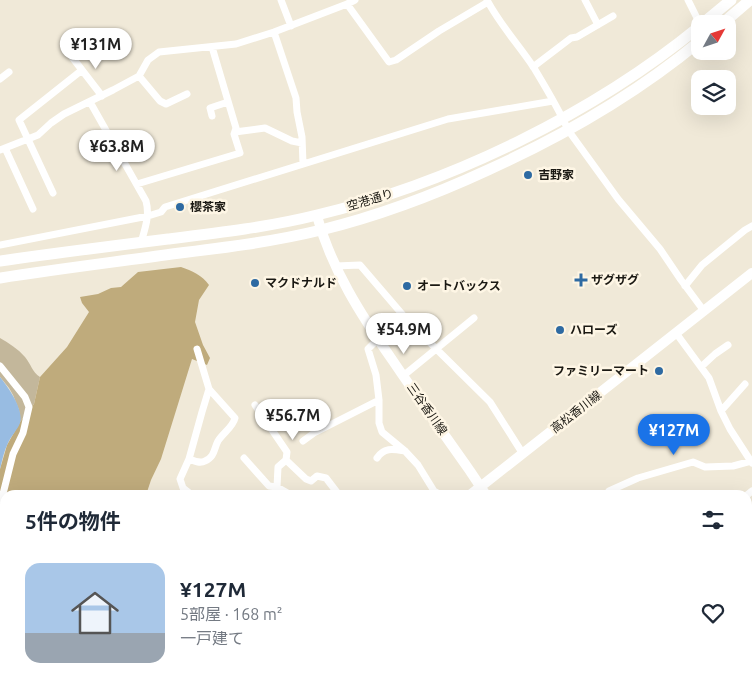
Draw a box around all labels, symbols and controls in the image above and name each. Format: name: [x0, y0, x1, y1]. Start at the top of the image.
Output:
north arrow: [691, 15, 736, 60]
map controls: [691, 15, 736, 115]
pin: ¥131M: [61, 28, 131, 70]
text: ¥131M: [71, 35, 121, 53]
button: layers: [691, 70, 736, 115]
pin: ¥63.8M: [76, 130, 158, 172]
text: ¥63.8M: [90, 137, 144, 155]
place label: 吉野家: [538, 168, 574, 181]
marker: 吉野家: [522, 169, 534, 181]
street label: 空港通り: [345, 186, 395, 213]
place label: 櫻茶家: [190, 200, 226, 213]
marker: 櫻茶家: [174, 201, 186, 213]
place label: ザグザグ: [591, 273, 639, 286]
marker: ザグザグ: [575, 274, 587, 286]
place label: マクドナルド: [265, 276, 337, 289]
marker: マクドナルド: [249, 277, 261, 289]
place label: オートバックス: [417, 279, 501, 292]
marker: オートバックス: [401, 280, 413, 292]
pin: ¥54.9M: [363, 312, 445, 355]
text: ¥54.9M: [377, 320, 431, 338]
place label: ハローズ: [570, 323, 617, 336]
marker: ハローズ: [554, 324, 566, 336]
place label: ファミリーマート: [553, 364, 649, 377]
marker: ファミリーマート: [653, 365, 665, 377]
street label: 三谷香川線: [405, 380, 450, 437]
street label: 高松香川線: [548, 388, 603, 435]
pin: ¥56.7M: [252, 398, 334, 441]
text: ¥56.7M: [266, 406, 320, 424]
pin: ¥127M: [639, 414, 709, 456]
text: ¥127M: [649, 421, 699, 439]
icon: filters: [699, 506, 727, 534]
text: 5件の物件: [25, 509, 121, 533]
text: ¥127M: [180, 577, 246, 601]
icon: home: [65, 583, 125, 643]
icon: heart: [699, 599, 727, 627]
text: 5部屋 · 168 m²: [180, 605, 283, 623]
text: 一戸建て: [180, 629, 244, 647]

